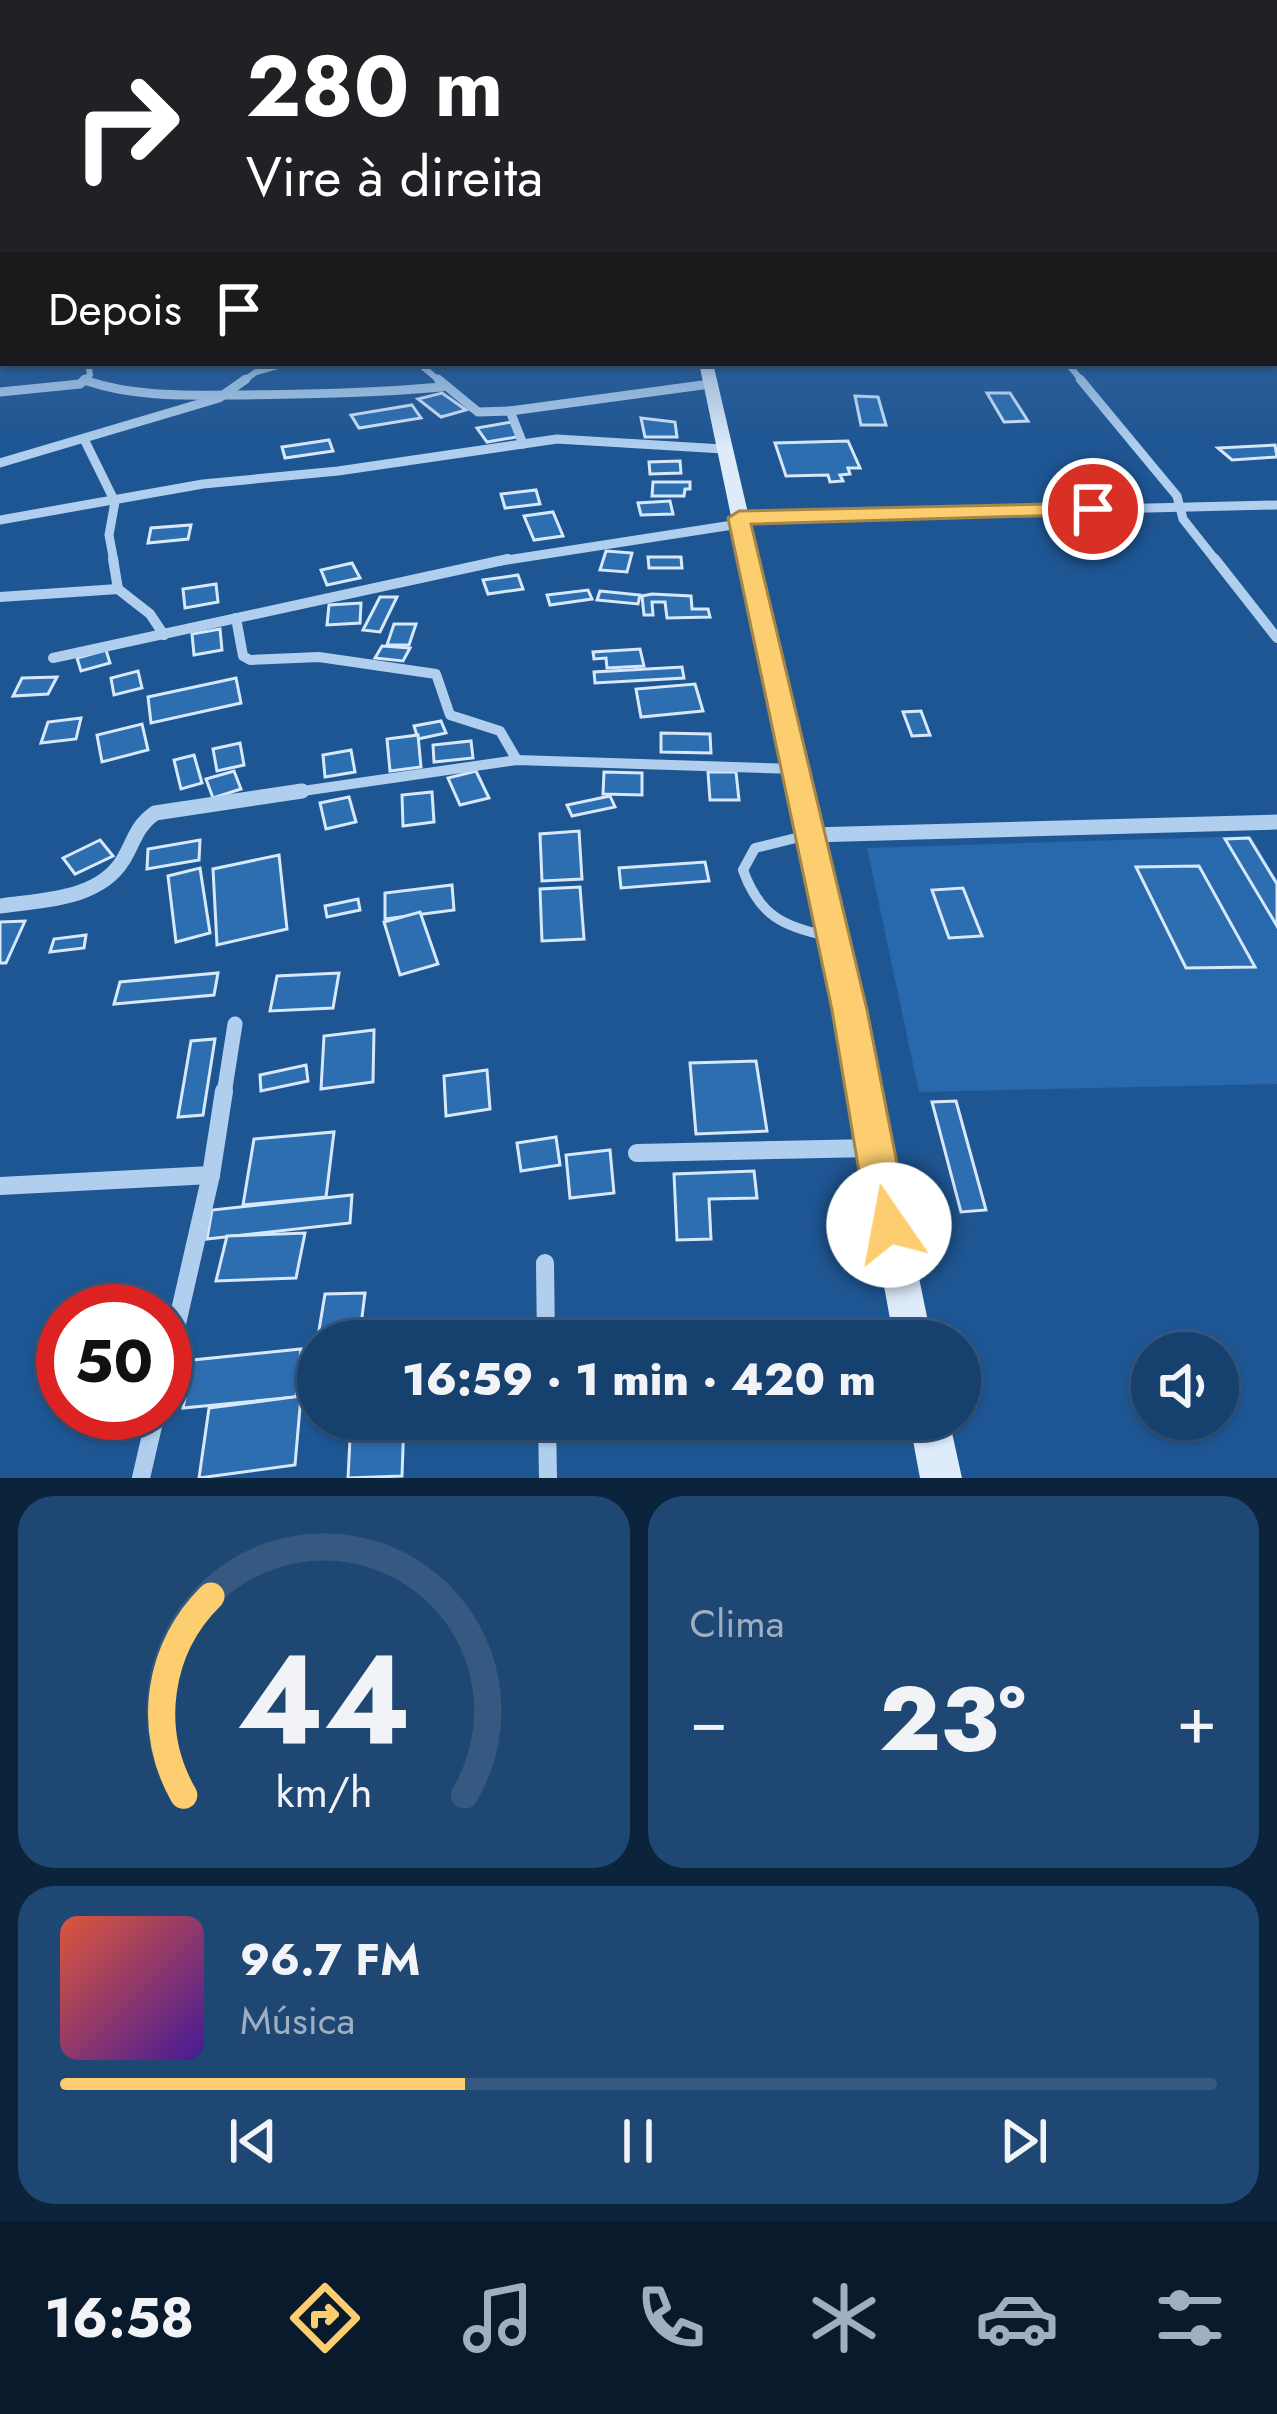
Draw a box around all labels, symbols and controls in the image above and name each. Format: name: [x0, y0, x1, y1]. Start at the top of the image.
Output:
text: 280 m: [246, 26, 503, 148]
icon: right: [48, 48, 204, 204]
text: Vire à direita: [246, 138, 543, 216]
icon: arrive: [206, 276, 272, 342]
text: Depois: [48, 277, 182, 342]
pin: [1042, 458, 1144, 560]
icon: arrive: [1060, 476, 1126, 542]
position arrow: [826, 1162, 952, 1288]
speed limit sign: 50: [36, 1284, 192, 1440]
map controls: [1131, 1332, 1239, 1440]
button: sound: [1131, 1332, 1239, 1440]
text: 16:59 · 1 min · 420 m: [402, 1347, 876, 1412]
text: Clima: [690, 1595, 785, 1652]
text: 44: [237, 1610, 411, 1791]
text: 23°: [879, 1654, 1026, 1784]
text: −: [690, 1672, 728, 1768]
text: +: [1176, 1672, 1217, 1768]
text: km/h: [275, 1761, 372, 1823]
text: 96.7 FM: [240, 1927, 420, 1992]
text: Música: [240, 1992, 355, 2049]
icon: previous: [220, 2108, 286, 2174]
icon: pause: [605, 2108, 671, 2174]
icon: next: [991, 2108, 1057, 2174]
icon: directions: [283, 2276, 367, 2360]
icon: music: [456, 2276, 540, 2360]
icon: phone: [629, 2276, 713, 2360]
icon: climate: [802, 2276, 886, 2360]
icon: car: [975, 2276, 1059, 2360]
icon: filters: [1148, 2276, 1232, 2360]
text: 16:58: [45, 2279, 194, 2357]

